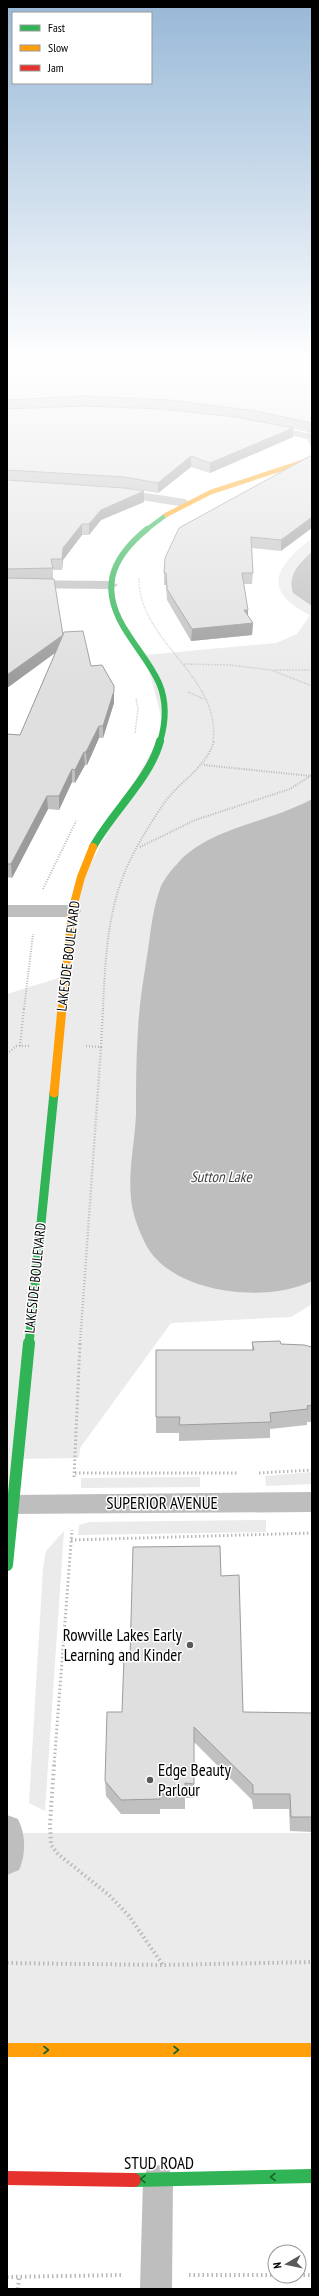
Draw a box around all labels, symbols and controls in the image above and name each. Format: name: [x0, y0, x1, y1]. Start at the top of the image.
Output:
legend: [12, 12, 152, 84]
text: Fast: [48, 20, 66, 35]
text: Slow: [48, 40, 69, 55]
text: Jam: [47, 60, 64, 75]
street label: LAKESIDE BOULEVARD: [52, 900, 84, 1012]
water label: Sutton Lake: [190, 1167, 252, 1186]
street label: LAKESIDE BOULEVARD: [20, 1222, 50, 1334]
street label: SUPERIOR AVENUE: [106, 1492, 218, 1514]
place label: Rowville Lakes Early Learning and Kinder: [63, 1624, 183, 1666]
marker: Rowville Lakes Early Learning and Kinder: [185, 1640, 195, 1650]
place label: Edge Beauty Parlour: [158, 1759, 231, 1801]
marker: Edge Beauty Parlour: [145, 1775, 155, 1785]
one-way arrow: [43, 2046, 49, 2054]
one-way arrow: [173, 2046, 179, 2054]
street label: STUD ROAD: [124, 2152, 194, 2174]
one-way arrow: [270, 2173, 276, 2181]
one-way arrow: [140, 2175, 146, 2183]
north arrow: [267, 2244, 307, 2284]
text: N: [270, 2261, 285, 2270]

